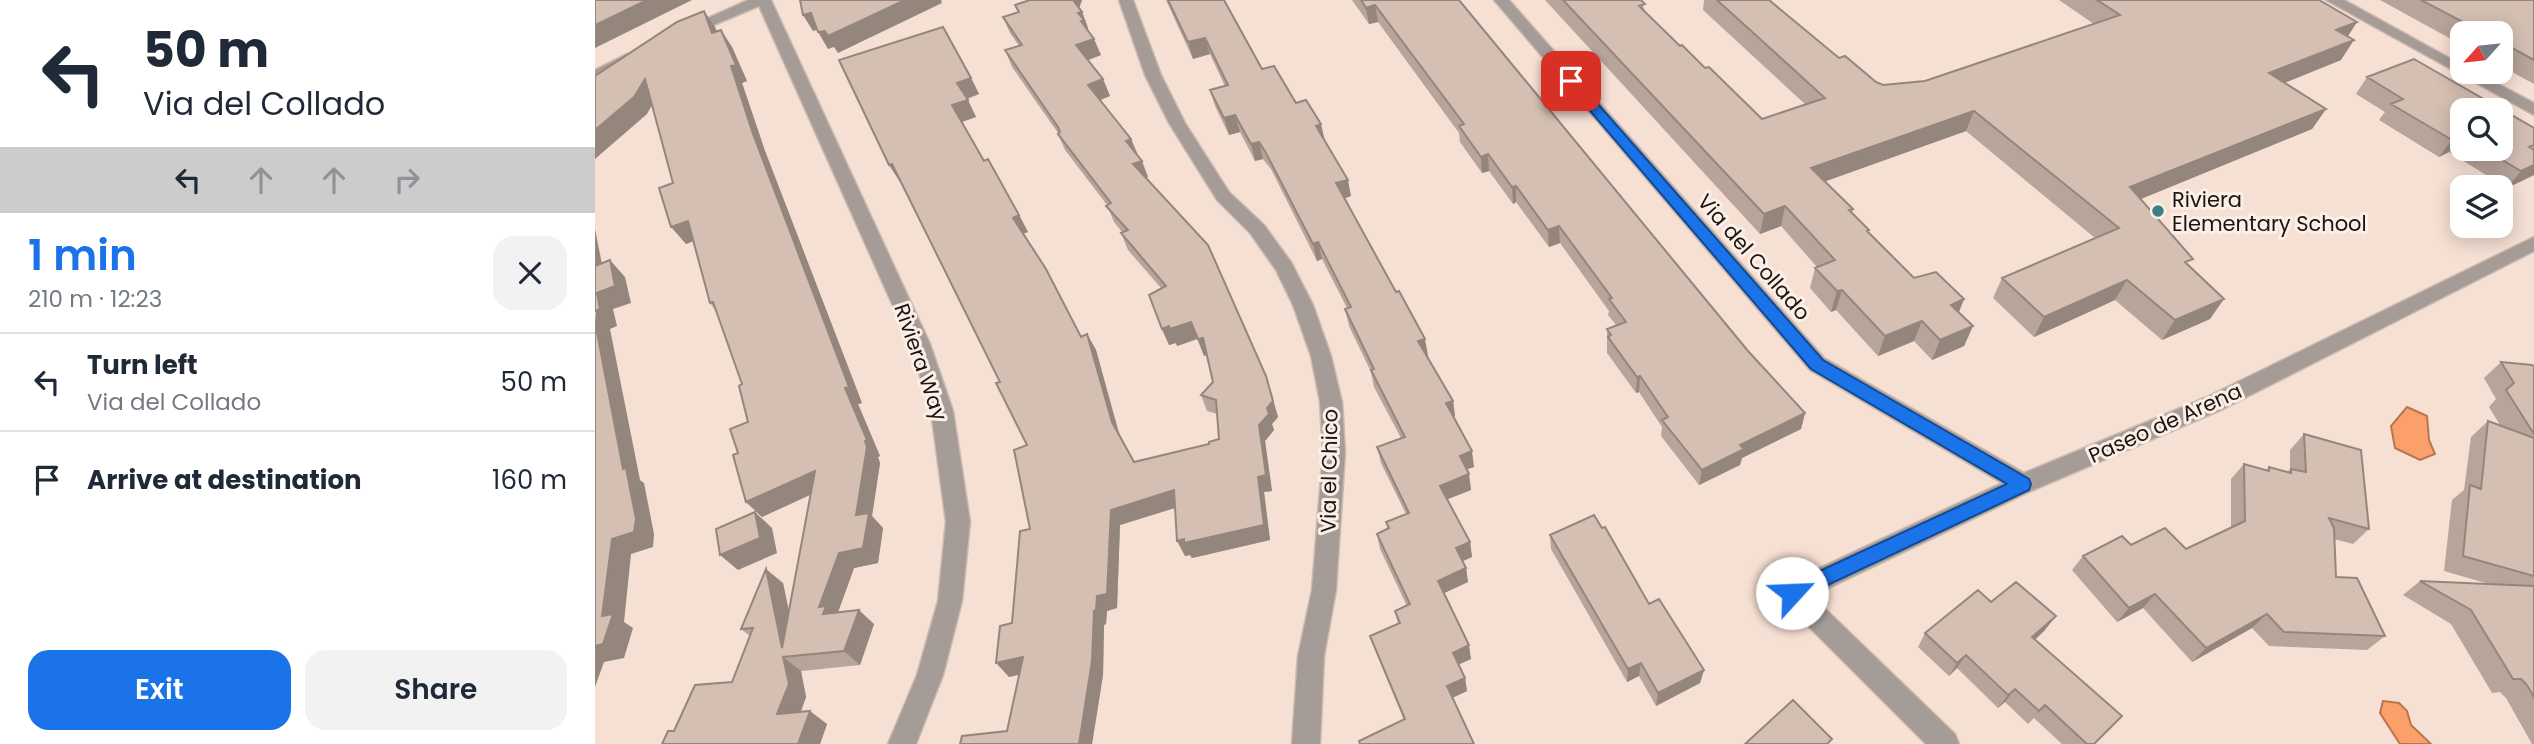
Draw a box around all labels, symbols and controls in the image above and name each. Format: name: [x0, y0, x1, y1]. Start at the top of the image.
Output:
text: 50 m: [143, 16, 269, 84]
north arrow: [2450, 21, 2513, 84]
map controls: [2450, 21, 2513, 238]
icon: left: [28, 28, 119, 119]
pin: [1541, 51, 1601, 111]
icon: arrive: [1552, 62, 1590, 100]
text: Via del Collado: [143, 81, 385, 126]
button: search: [2450, 98, 2513, 161]
icon: left: [169, 161, 207, 199]
icon: ahead: [242, 161, 280, 199]
icon: ahead: [315, 161, 353, 199]
icon: right: [388, 161, 426, 199]
button: layers: [2450, 175, 2513, 238]
place label: Riviera Elementary School: [2172, 185, 2367, 238]
street label: Via del Collado: [1691, 187, 1817, 327]
marker: Riviera Elementary School: [2150, 203, 2166, 219]
text: 1 min: [28, 226, 137, 285]
button: close: [493, 236, 567, 310]
text: 210 m · 12:23: [28, 283, 162, 315]
street label: Riviera Way: [887, 300, 955, 425]
text: Turn left: [87, 347, 198, 383]
icon: left: [28, 363, 66, 401]
text: 50 m: [501, 364, 567, 400]
street label: Paseo de Arena: [2084, 376, 2246, 470]
text: Via del Collado: [87, 386, 261, 418]
street label: Via el Chico: [1313, 409, 1345, 533]
icon: arrive: [28, 461, 66, 499]
text: Arrive at destination: [87, 462, 362, 498]
text: 160 m: [492, 462, 567, 498]
position arrow: [1755, 556, 1829, 630]
button: Exit: [28, 650, 291, 730]
button: Share: [305, 650, 567, 730]

